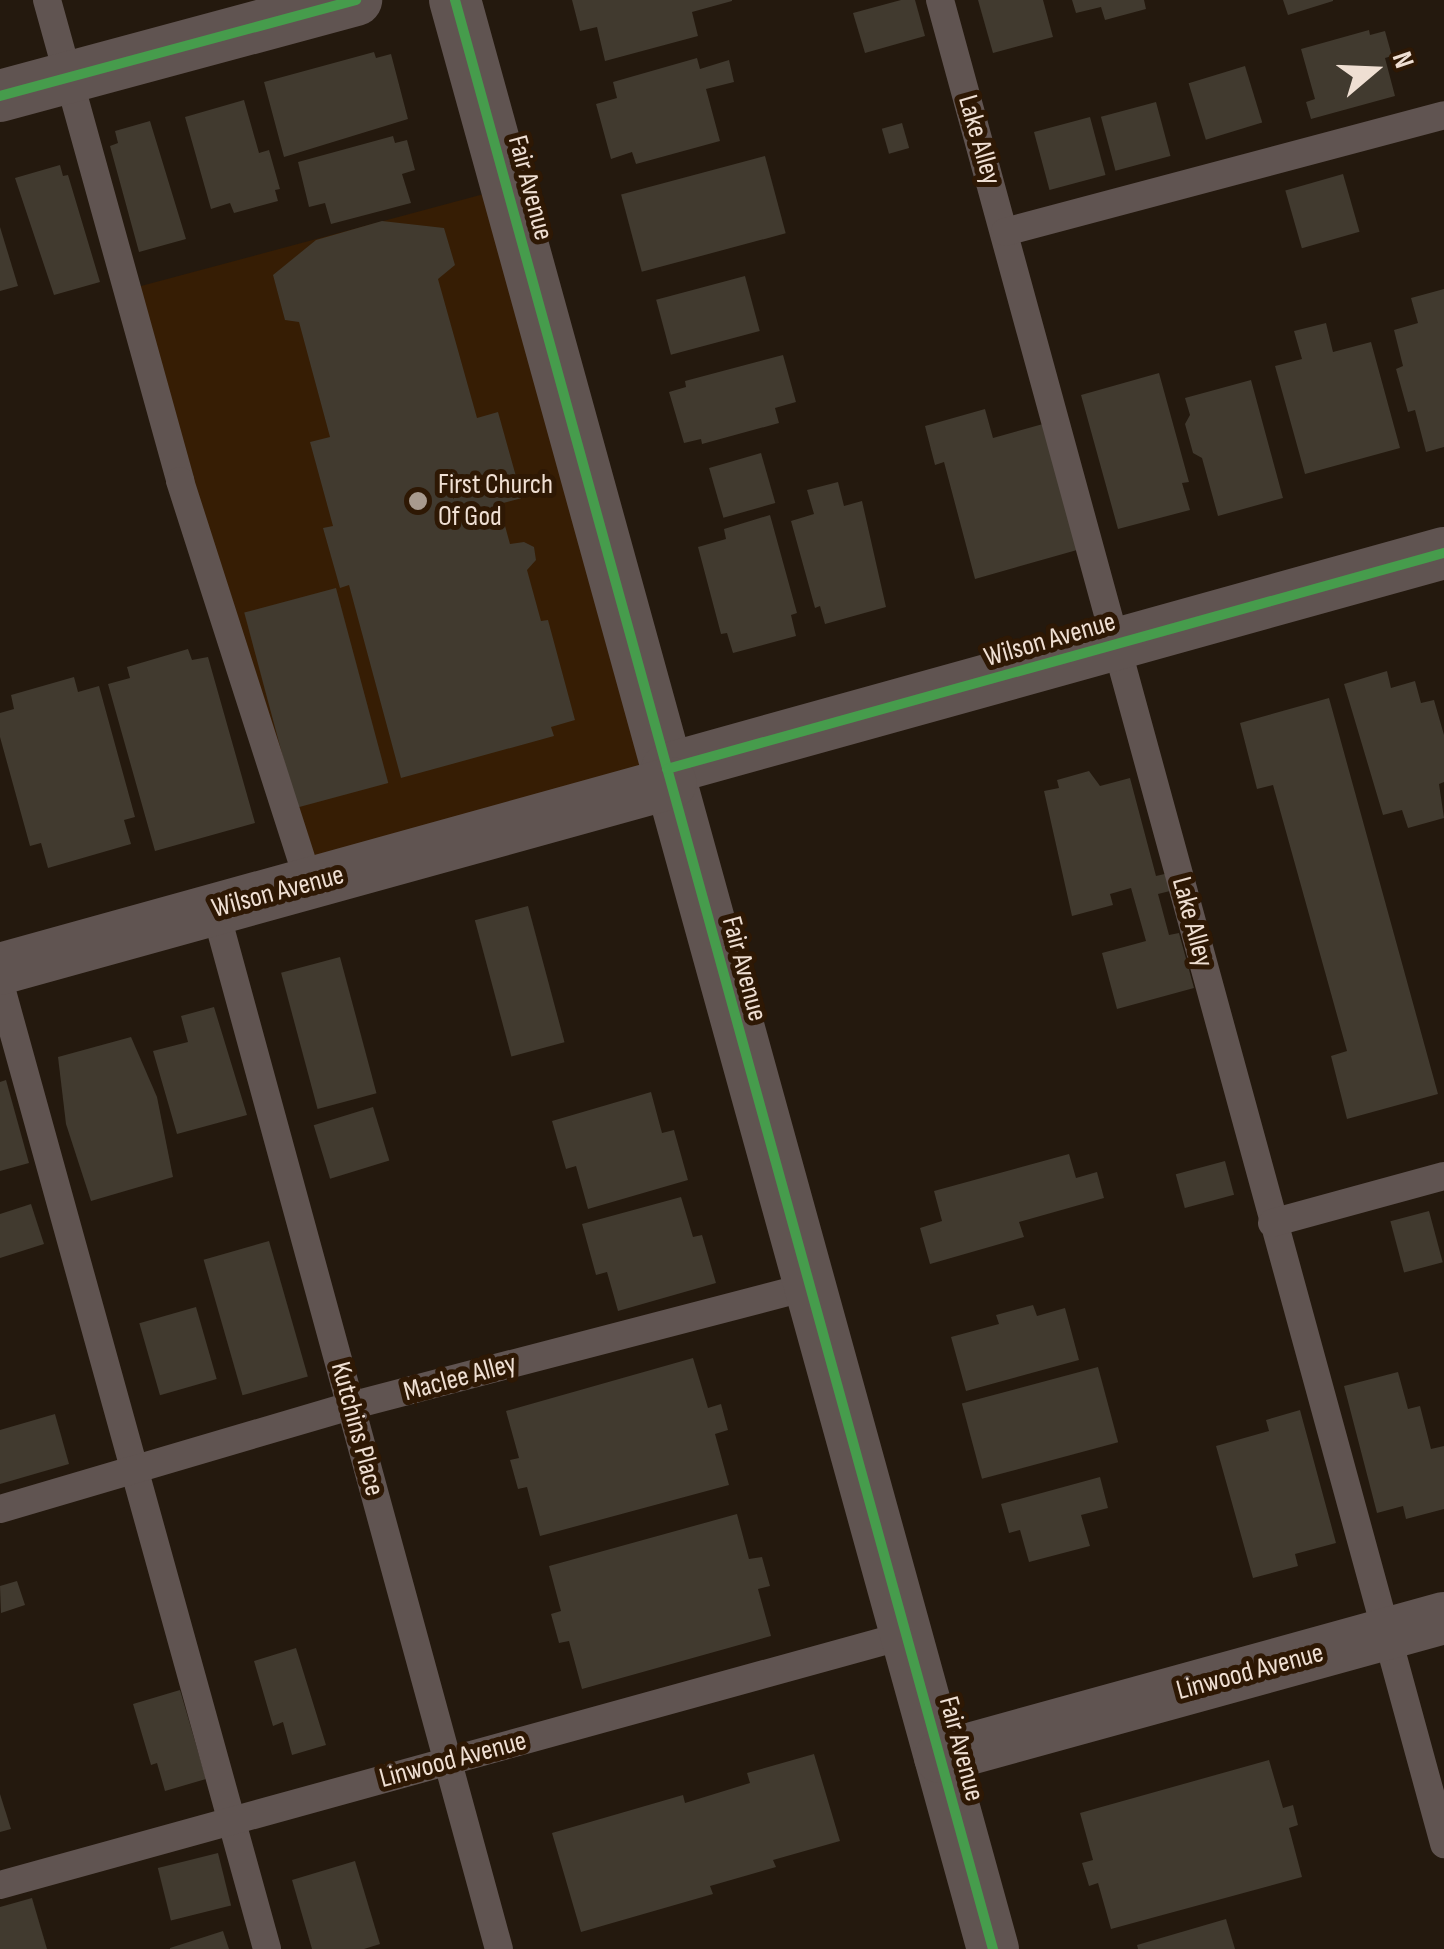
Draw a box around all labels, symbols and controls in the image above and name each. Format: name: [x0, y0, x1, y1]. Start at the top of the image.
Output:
north arrow: [1324, 20, 1424, 120]
text: N: [1385, 48, 1421, 73]
street label: Lake Alley: [950, 91, 1008, 189]
street label: Fair Avenue: [500, 132, 560, 244]
place label: First Church Of God: [438, 468, 553, 534]
marker: First Church Of God: [407, 490, 429, 512]
street label: Wilson Avenue: [980, 605, 1120, 675]
street label: Wilson Avenue: [208, 858, 348, 926]
street label: Lake Alley: [1164, 873, 1220, 971]
street label: Fair Avenue: [714, 913, 774, 1025]
street label: Maclee Alley: [400, 1347, 520, 1409]
street label: Kutchins Place: [323, 1358, 391, 1500]
street label: Linwood Avenue: [1173, 1636, 1327, 1708]
street label: Fair Avenue: [931, 1693, 991, 1805]
street label: Linwood Avenue: [376, 1724, 530, 1796]

